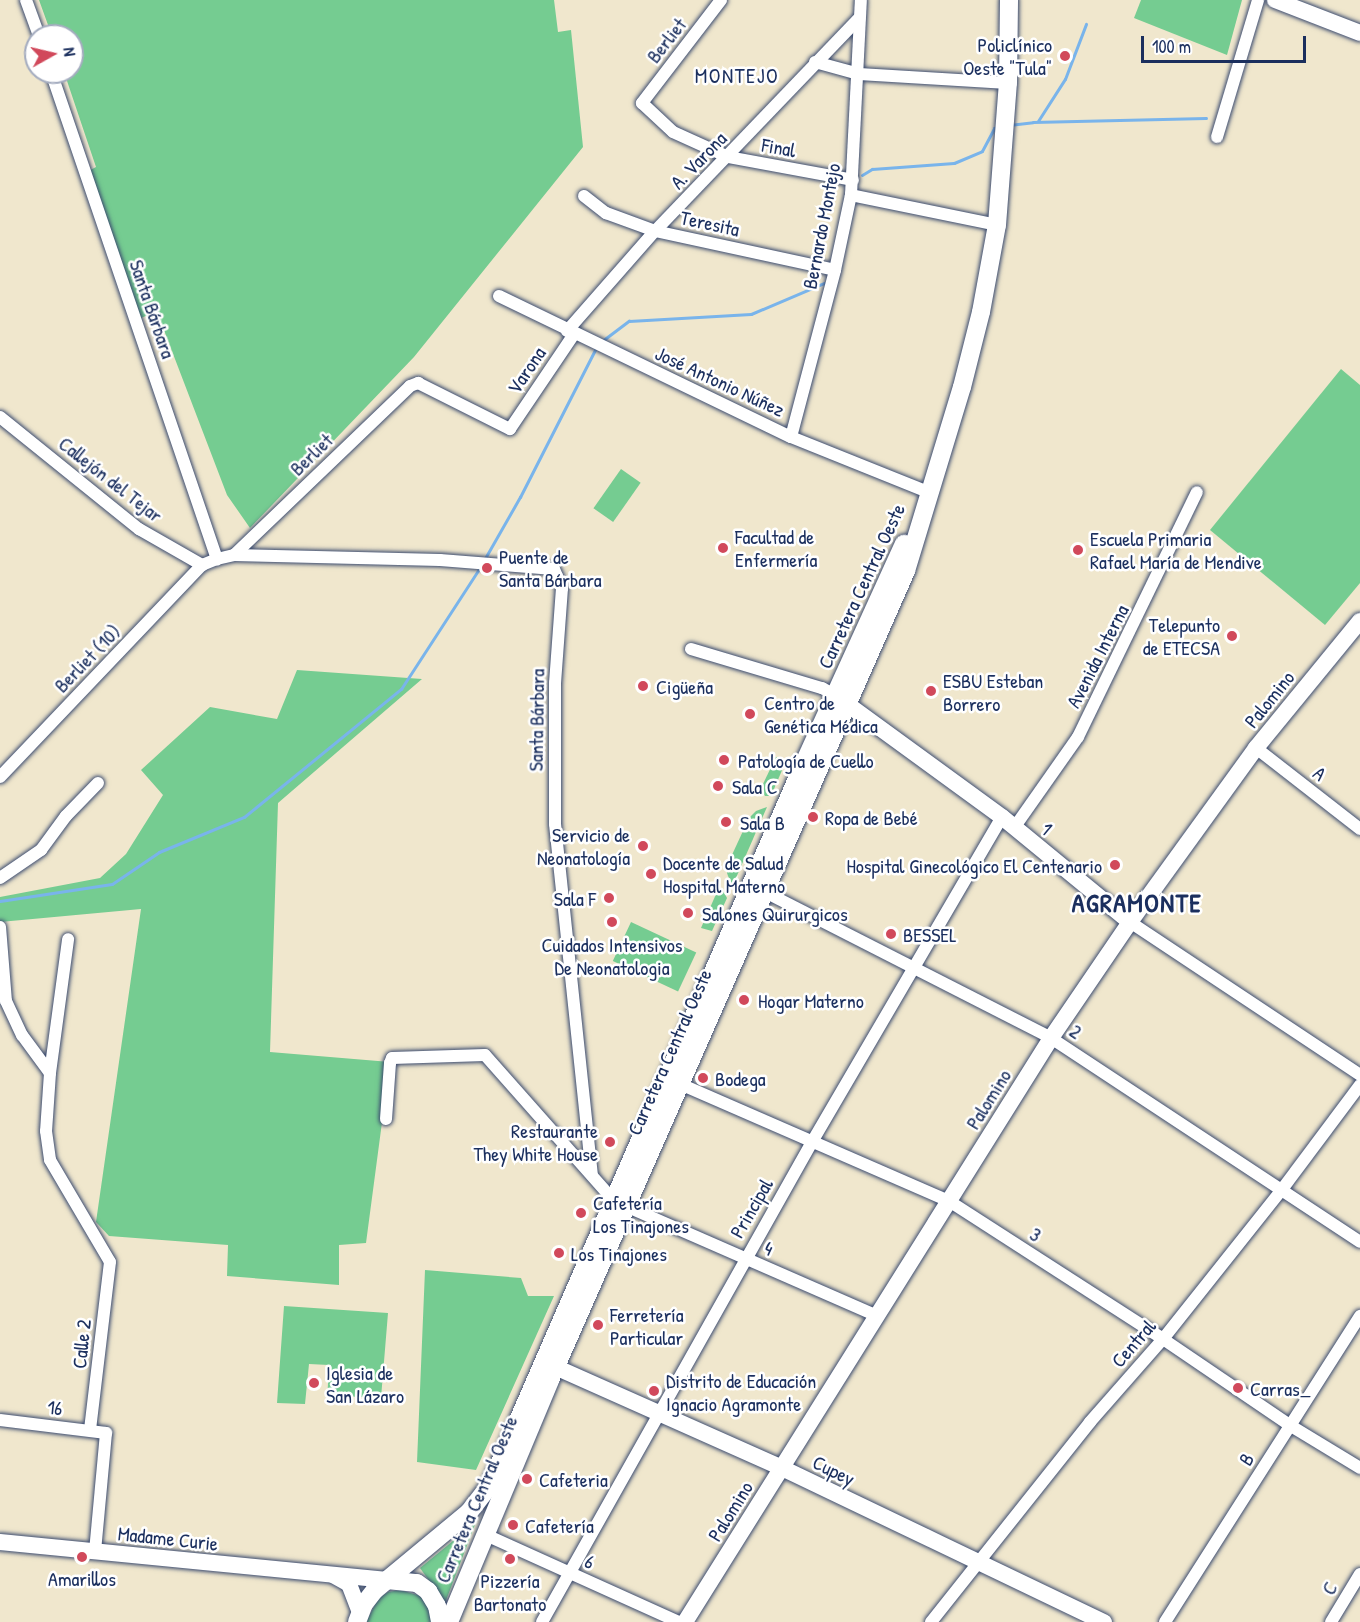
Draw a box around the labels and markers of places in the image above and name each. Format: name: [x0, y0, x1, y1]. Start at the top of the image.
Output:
place label: Policlínico Oeste "Tula": [963, 33, 1052, 80]
marker: Policlínico Oeste "Tula": [1056, 47, 1074, 65]
place label: Facultad de Enfermería: [735, 524, 817, 571]
place label: Escuela Primaria Rafael María de Mendive: [1090, 526, 1262, 573]
marker: Facultad de Enfermería: [716, 541, 730, 555]
marker: Escuela Primaria Rafael María de Mendive: [1071, 543, 1085, 557]
place label: Puente de Santa Bárbara: [499, 544, 602, 591]
marker: Puente de Santa Bárbara: [480, 561, 494, 575]
place label: Telepunto de ETECSA: [1143, 612, 1220, 659]
marker: Telepunto de ETECSA: [1225, 629, 1239, 643]
place label: ESBU Esteban Borrero: [943, 668, 1043, 715]
place label: Cigüeña: [656, 674, 713, 698]
marker: Cigüeña: [634, 677, 652, 695]
marker: ESBU Esteban Borrero: [924, 684, 938, 698]
place label: Centro de Genética Médica: [764, 690, 878, 737]
marker: Centro de Genética Médica: [741, 705, 759, 723]
place label: Patología de Cuello: [738, 748, 874, 772]
marker: Patología de Cuello: [715, 751, 733, 769]
place label: Sala C: [732, 774, 778, 798]
marker: Sala C: [709, 777, 727, 795]
place label: Ropa de Bebé: [825, 805, 918, 829]
place label: Sala B: [740, 810, 785, 834]
marker: Ropa de Bebé: [806, 810, 820, 824]
marker: Sala B: [717, 813, 735, 831]
place label: Servicio de Neonatología: [537, 822, 630, 869]
marker: Servicio de Neonatología: [634, 837, 652, 855]
place label: Docente de Salud Hospital Materno: [663, 850, 785, 897]
place label: Hospital Ginecológico El Centenario: [846, 853, 1102, 877]
marker: Hospital Ginecológico El Centenario: [1106, 856, 1124, 874]
marker: Docente de Salud Hospital Materno: [644, 867, 658, 881]
place label: Sala F: [554, 886, 596, 910]
marker: Sala F: [600, 889, 618, 907]
place label: Salones Quirurgicos: [702, 901, 848, 925]
marker: Salones Quirurgicos: [679, 904, 697, 922]
marker: Cuidados Intensivos De Neonatologia: [603, 913, 621, 931]
place label: BESSEL: [903, 922, 957, 946]
marker: BESSEL: [884, 927, 898, 941]
place label: Cuidados Intensivos De Neonatologia: [542, 933, 682, 980]
place label: Hogar Materno: [758, 988, 864, 1012]
marker: Hogar Materno: [735, 991, 753, 1009]
place label: Bodega: [715, 1066, 766, 1090]
marker: Bodega: [696, 1071, 710, 1085]
place label: Restaurante They White House: [474, 1118, 598, 1165]
marker: Restaurante They White House: [603, 1135, 617, 1149]
place label: Cafetería Los Tinajones: [593, 1190, 689, 1237]
marker: Cafetería Los Tinajones: [574, 1206, 588, 1220]
place label: Los Tinajones: [571, 1241, 667, 1265]
marker: Los Tinajones: [552, 1246, 566, 1260]
place label: Ferretería Particular: [610, 1302, 684, 1349]
marker: Ferretería Particular: [591, 1318, 605, 1332]
place label: Iglesia de San Lázaro: [326, 1360, 404, 1407]
place label: Distrito de Educación Ignacio Agramonte: [666, 1368, 816, 1415]
marker: Iglesia de San Lázaro: [307, 1376, 321, 1390]
place label: Carras_: [1250, 1376, 1311, 1400]
marker: Carras_: [1231, 1381, 1245, 1395]
marker: Distrito de Educación Ignacio Agramonte: [647, 1384, 661, 1398]
place label: Cafeteria: [539, 1467, 608, 1491]
marker: Cafeteria: [520, 1472, 534, 1486]
place label: Cafetería: [525, 1513, 594, 1537]
marker: Cafetería: [506, 1518, 520, 1532]
marker: Amarillos: [75, 1550, 89, 1564]
marker: Pizzería Bartonato: [503, 1552, 517, 1566]
place label: Amarillos: [48, 1566, 116, 1590]
place label: Pizzería Bartonato: [474, 1568, 546, 1615]

